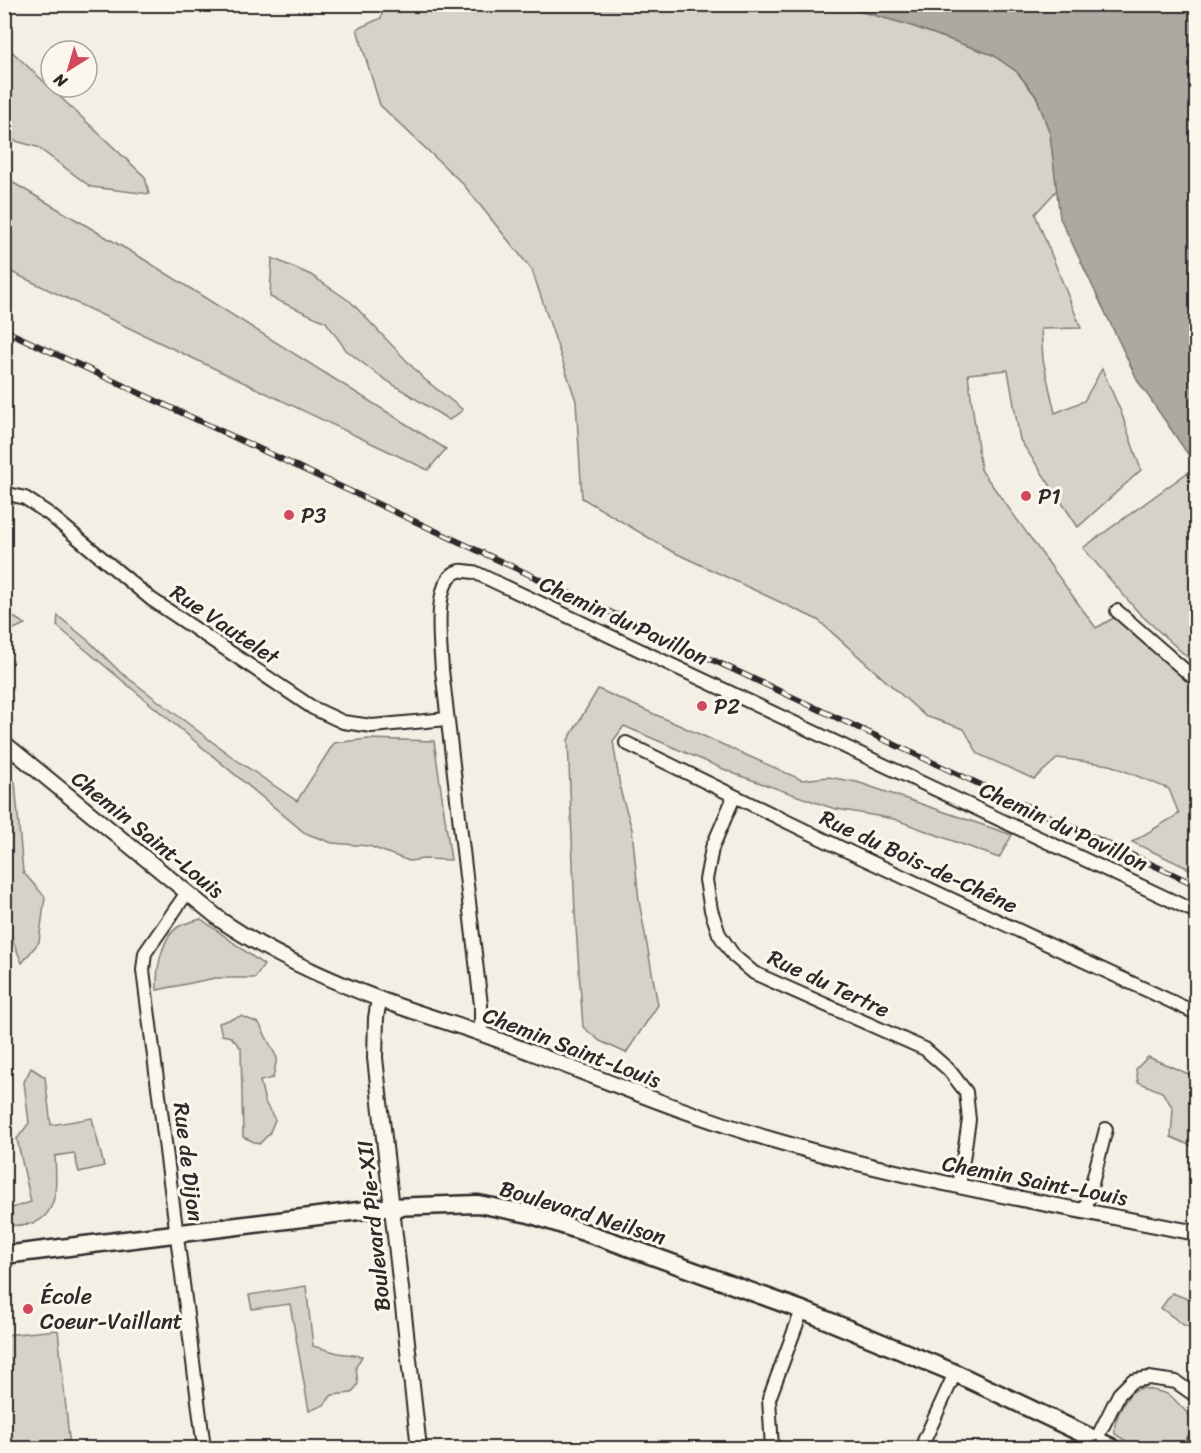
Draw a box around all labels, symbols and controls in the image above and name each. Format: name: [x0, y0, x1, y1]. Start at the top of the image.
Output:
north arrow: [39, 39, 99, 99]
text: N: [46, 65, 74, 96]
place label: P1: [1038, 477, 1061, 516]
marker: P1: [1019, 489, 1033, 503]
place label: P3: [301, 496, 326, 535]
marker: P3: [282, 508, 296, 522]
street label: Chemin du Pavillon: [533, 564, 715, 677]
street label: Rue Vautelet: [162, 573, 288, 676]
place label: P2: [714, 687, 740, 726]
marker: P2: [695, 699, 709, 713]
street label: Chemin Saint-Louis: [62, 760, 233, 909]
street label: Chemin du Pavillon: [973, 770, 1155, 883]
street label: Rue du Bois-de-Chêne: [813, 798, 1024, 925]
street label: Rue du Tertre: [761, 938, 896, 1029]
street label: Chemin Saint-Louis: [477, 996, 667, 1099]
street label: Rue de Dijon: [162, 1100, 215, 1224]
street label: Boulevard Pie-XII: [345, 1138, 402, 1313]
street label: Chemin Saint-Louis: [939, 1143, 1131, 1218]
street label: Boulevard Neilson: [495, 1169, 671, 1256]
place label: École Coeur-Vaillant: [40, 1277, 183, 1341]
marker: École Coeur-Vaillant: [21, 1302, 35, 1316]

